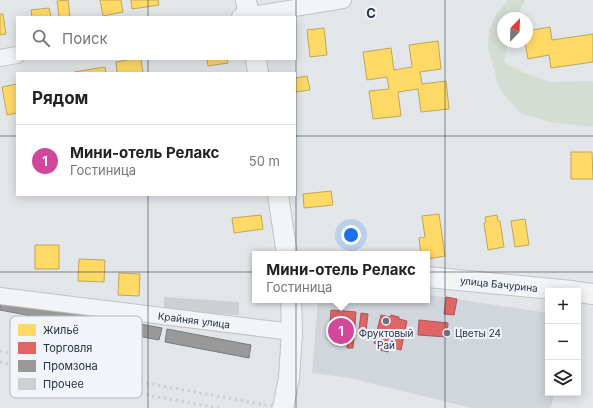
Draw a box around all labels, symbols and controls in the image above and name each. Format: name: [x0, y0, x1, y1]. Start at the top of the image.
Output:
text: C: [366, 5, 376, 21]
north arrow: [497, 12, 533, 48]
search box: [16, 16, 296, 60]
icon: search: [30, 27, 52, 49]
text: Поиск: [62, 29, 108, 48]
text: Рядом: [32, 88, 88, 108]
text: Мини-отель Релакс: [70, 143, 219, 162]
text: 1: [42, 153, 48, 169]
text: 50 m: [249, 153, 280, 169]
text: Гостиница: [70, 162, 136, 178]
your location: [341, 225, 361, 245]
popup: [252, 251, 430, 303]
text: Мини-отель Релакс: [266, 260, 416, 279]
street label: улица Бачурина: [460, 274, 538, 294]
text: Гостиница: [266, 279, 332, 295]
map controls: [545, 288, 581, 396]
button: +: [545, 288, 581, 324]
street label: Крайняя улица: [157, 310, 231, 330]
legend: [10, 316, 142, 398]
pin: 1: [328, 316, 354, 346]
marker: Фруктовый Рай: [381, 316, 391, 326]
text: Жильё: [43, 323, 79, 337]
button: −: [545, 324, 581, 360]
place label: Фруктовый Рай: [359, 327, 413, 351]
place label: Цветы 24: [455, 327, 501, 339]
marker: Цветы 24: [442, 328, 452, 338]
text: Торговля: [43, 341, 92, 355]
text: Промзона: [43, 359, 98, 373]
button: layers: [545, 360, 581, 396]
text: Прочее: [43, 377, 84, 391]

